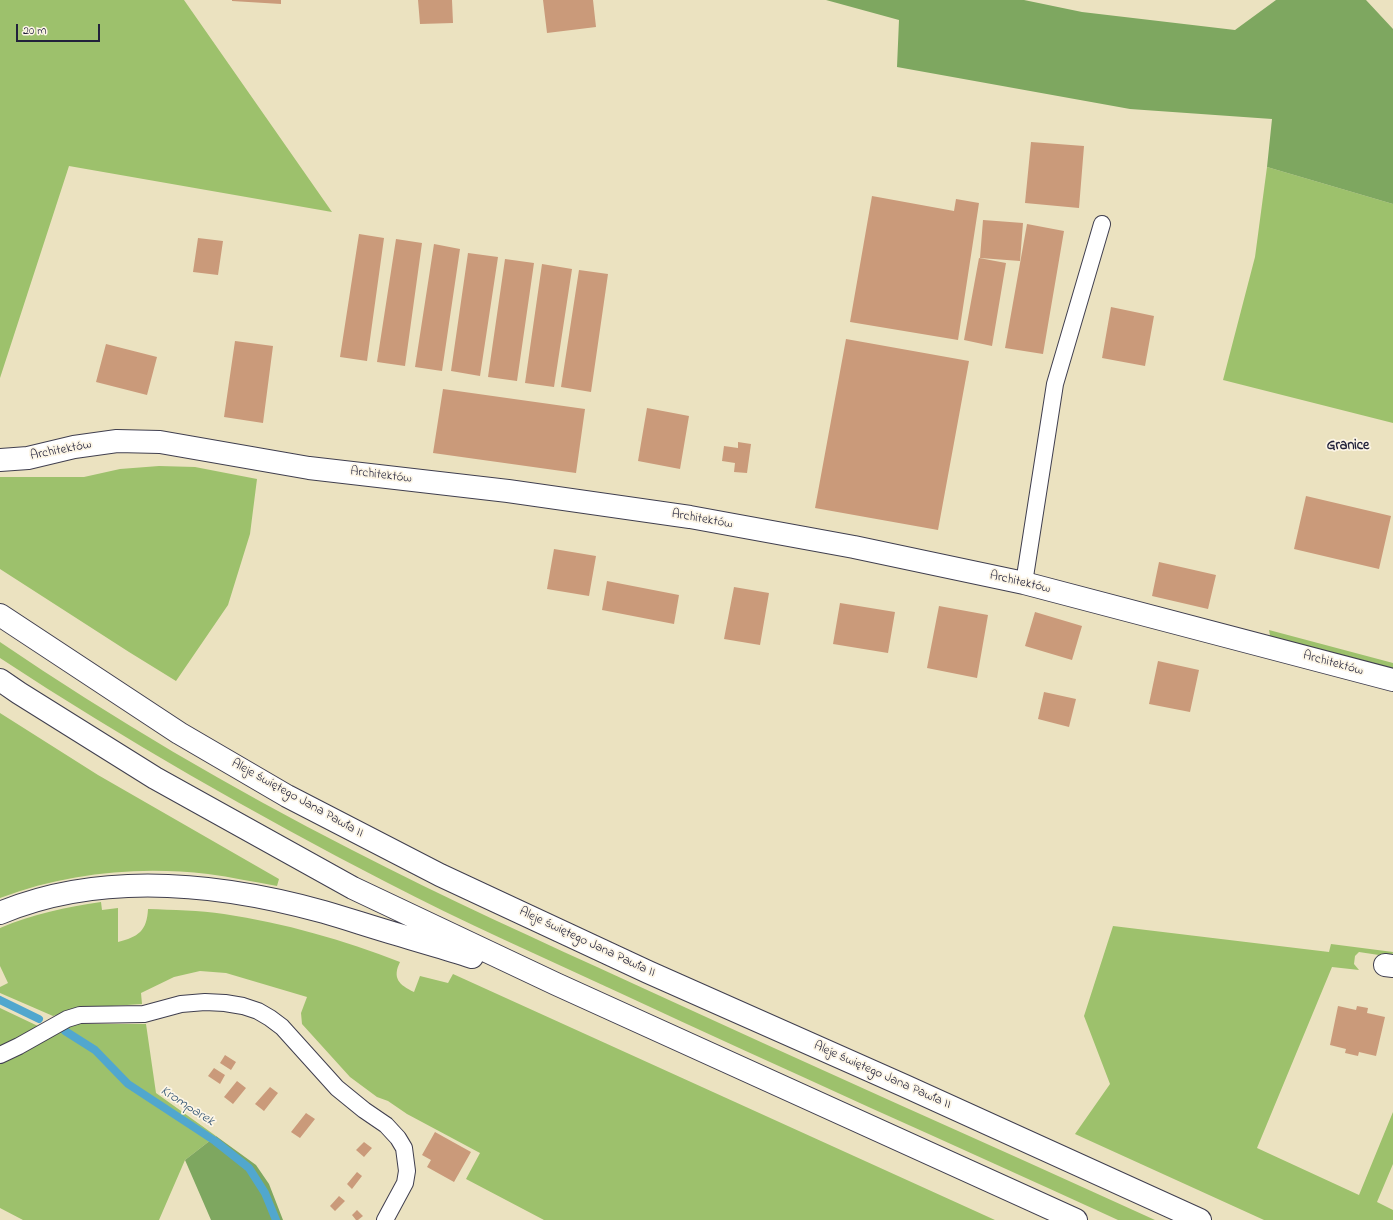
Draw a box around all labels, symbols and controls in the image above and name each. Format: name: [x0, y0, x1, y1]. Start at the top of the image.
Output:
scale bar: [18, 16, 102, 42]
text: 20 m: [23, 22, 46, 40]
street label: Architektów: [29, 437, 93, 465]
district label: Granice: [1327, 439, 1369, 455]
street label: Architektów: [349, 464, 413, 488]
street label: Architektów: [670, 507, 734, 533]
street label: Architektów: [988, 568, 1052, 598]
street label: Architektów: [1301, 648, 1365, 680]
street label: Aleje świętego Jana Pawła II: [228, 756, 366, 842]
street label: Aleje świętego Jana Pawła II: [516, 905, 658, 981]
street label: Aleje świętego Jana Pawła II: [811, 1039, 953, 1113]
water label: Kromparek: [157, 1083, 217, 1131]

